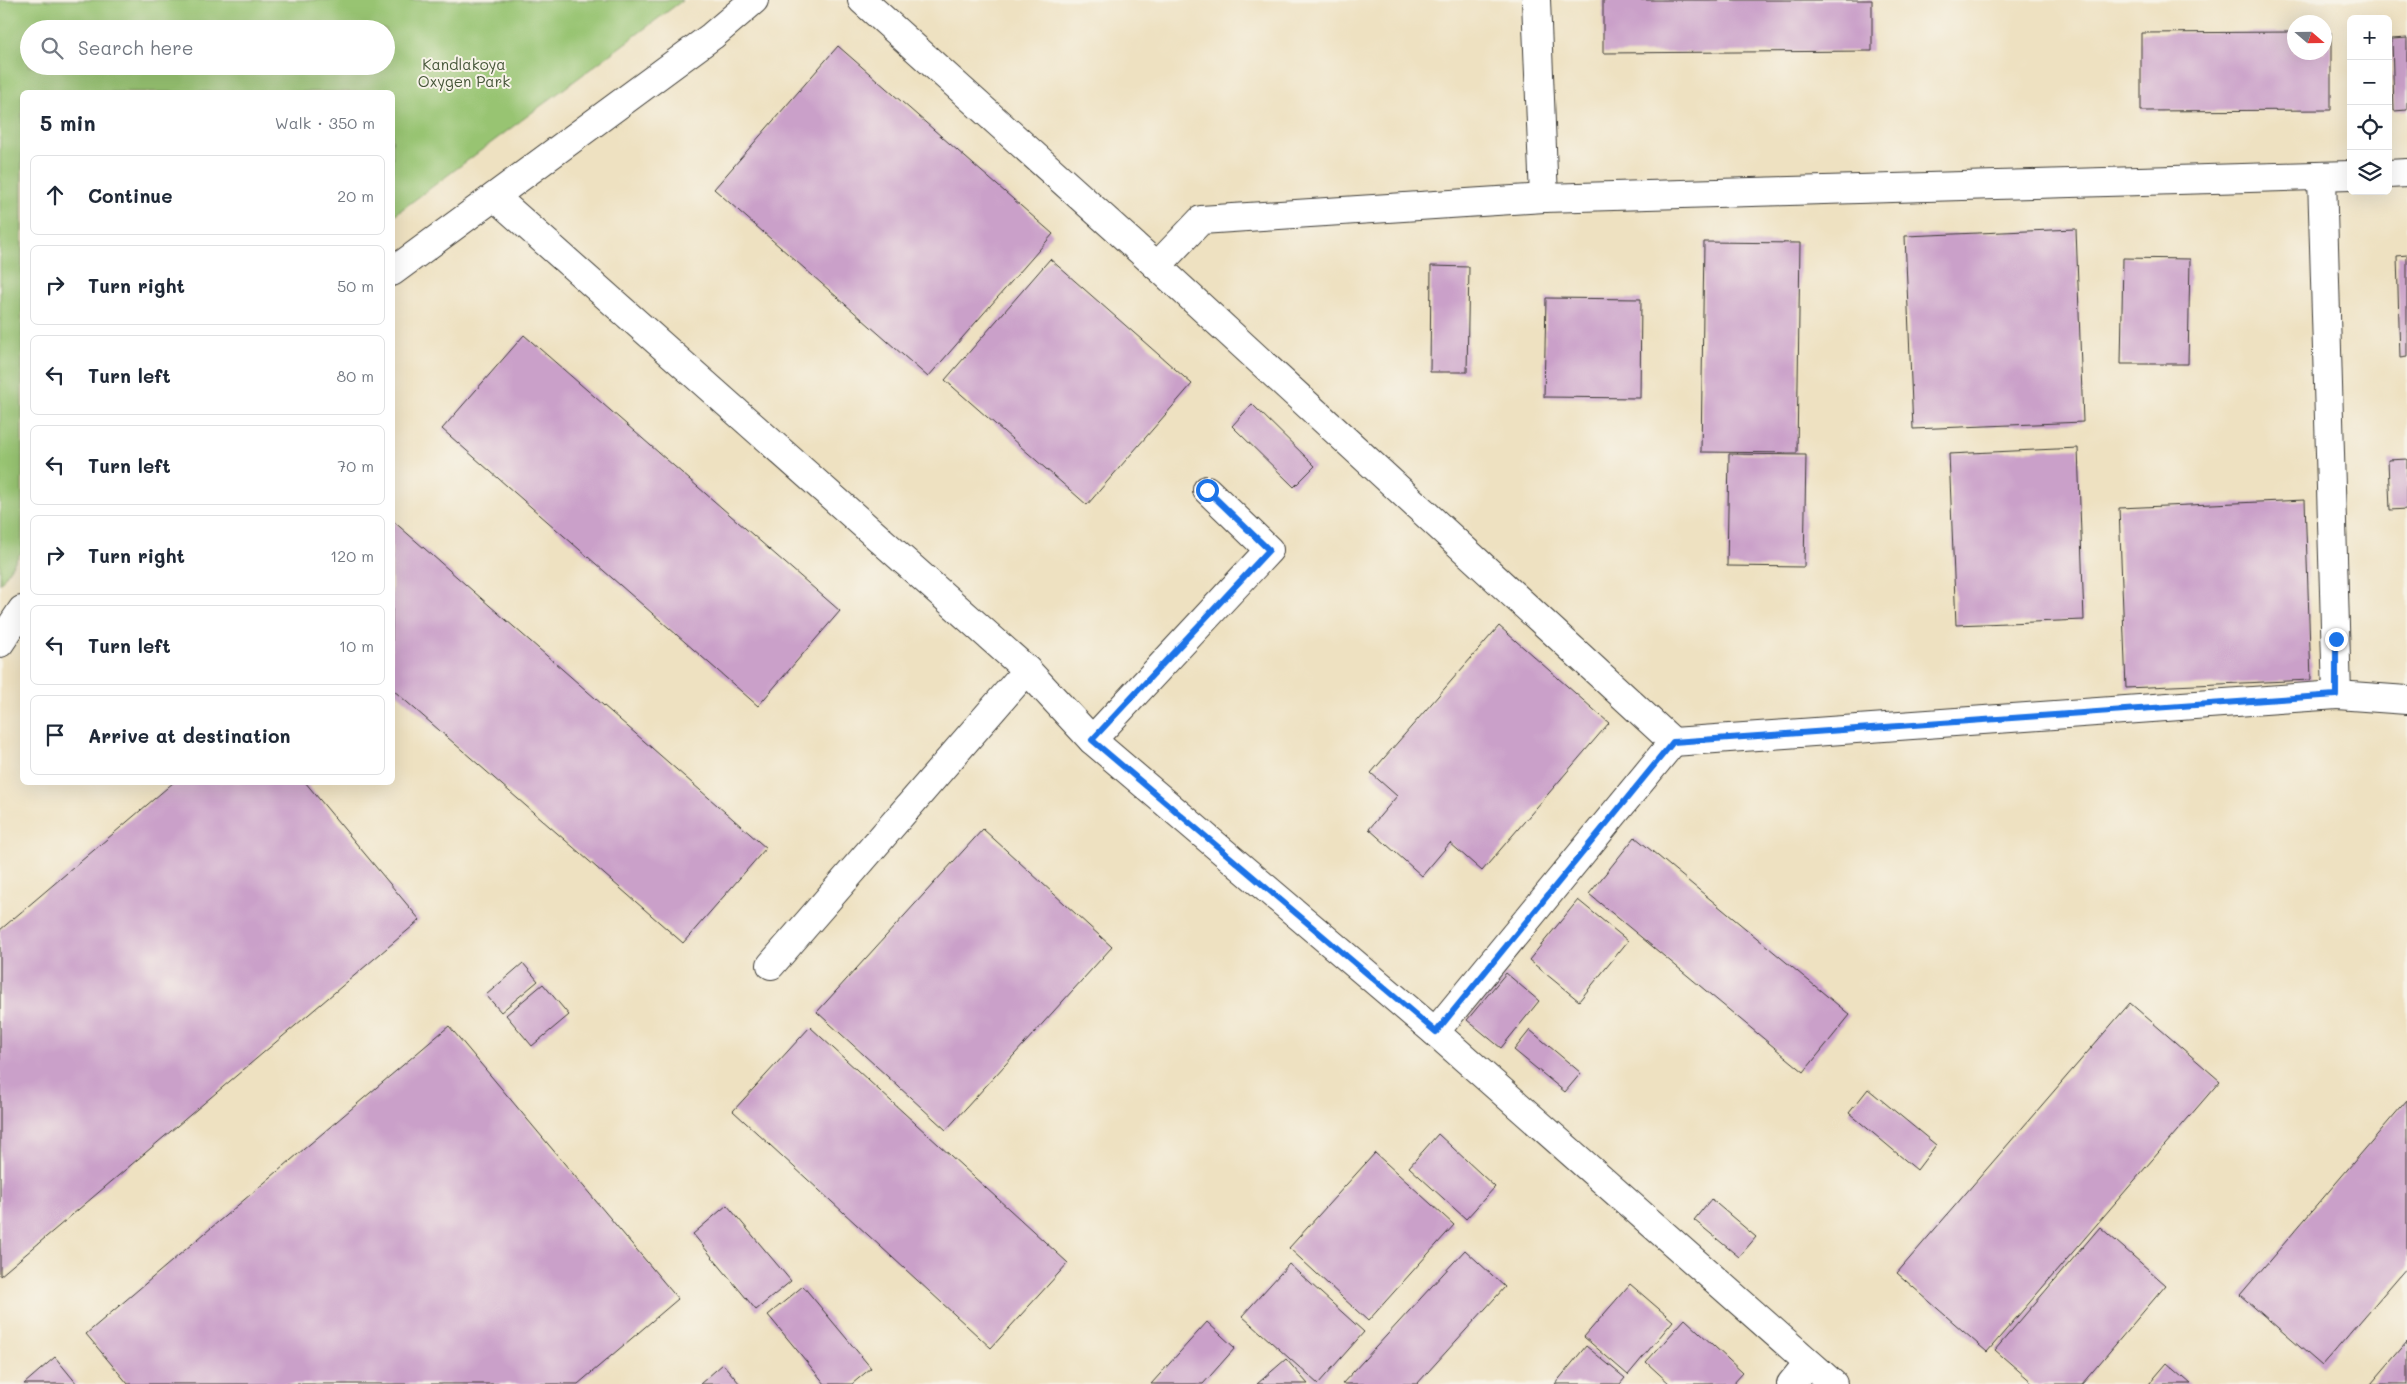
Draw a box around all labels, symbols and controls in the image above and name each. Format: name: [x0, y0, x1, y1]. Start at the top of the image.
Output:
north arrow: [2287, 15, 2332, 60]
map controls: [2347, 15, 2392, 195]
button: +: [2347, 15, 2392, 60]
search box: [20, 20, 395, 75]
icon: search: [38, 34, 66, 62]
text: Search here: [78, 35, 194, 60]
park label: Kandlakoya Oxygen Park: [418, 54, 510, 91]
button: −: [2347, 60, 2392, 105]
button: locate: [2347, 105, 2392, 150]
text: 5 min: [40, 109, 96, 136]
text: Walk · 350 m: [275, 112, 375, 133]
button: layers: [2347, 150, 2392, 195]
icon: ahead: [41, 181, 69, 209]
text: Continue: [88, 183, 173, 208]
text: 20 m: [337, 185, 374, 206]
icon: right: [41, 271, 69, 299]
text: Turn right: [88, 273, 185, 298]
text: 50 m: [337, 275, 374, 296]
icon: left: [41, 361, 69, 389]
text: Turn left: [88, 363, 171, 388]
text: 80 m: [337, 365, 374, 386]
icon: left: [41, 451, 69, 479]
text: Turn left: [88, 453, 171, 478]
text: 70 m: [337, 455, 374, 476]
route start: [1196, 479, 1219, 502]
icon: right: [41, 541, 69, 569]
text: Turn right: [88, 543, 185, 568]
text: 120 m: [330, 545, 374, 566]
route end: [2325, 628, 2348, 651]
icon: left: [41, 631, 69, 659]
text: Turn left: [88, 633, 171, 658]
text: 10 m: [339, 635, 374, 656]
icon: arrive: [41, 721, 69, 749]
text: Arrive at destination: [88, 723, 291, 748]

